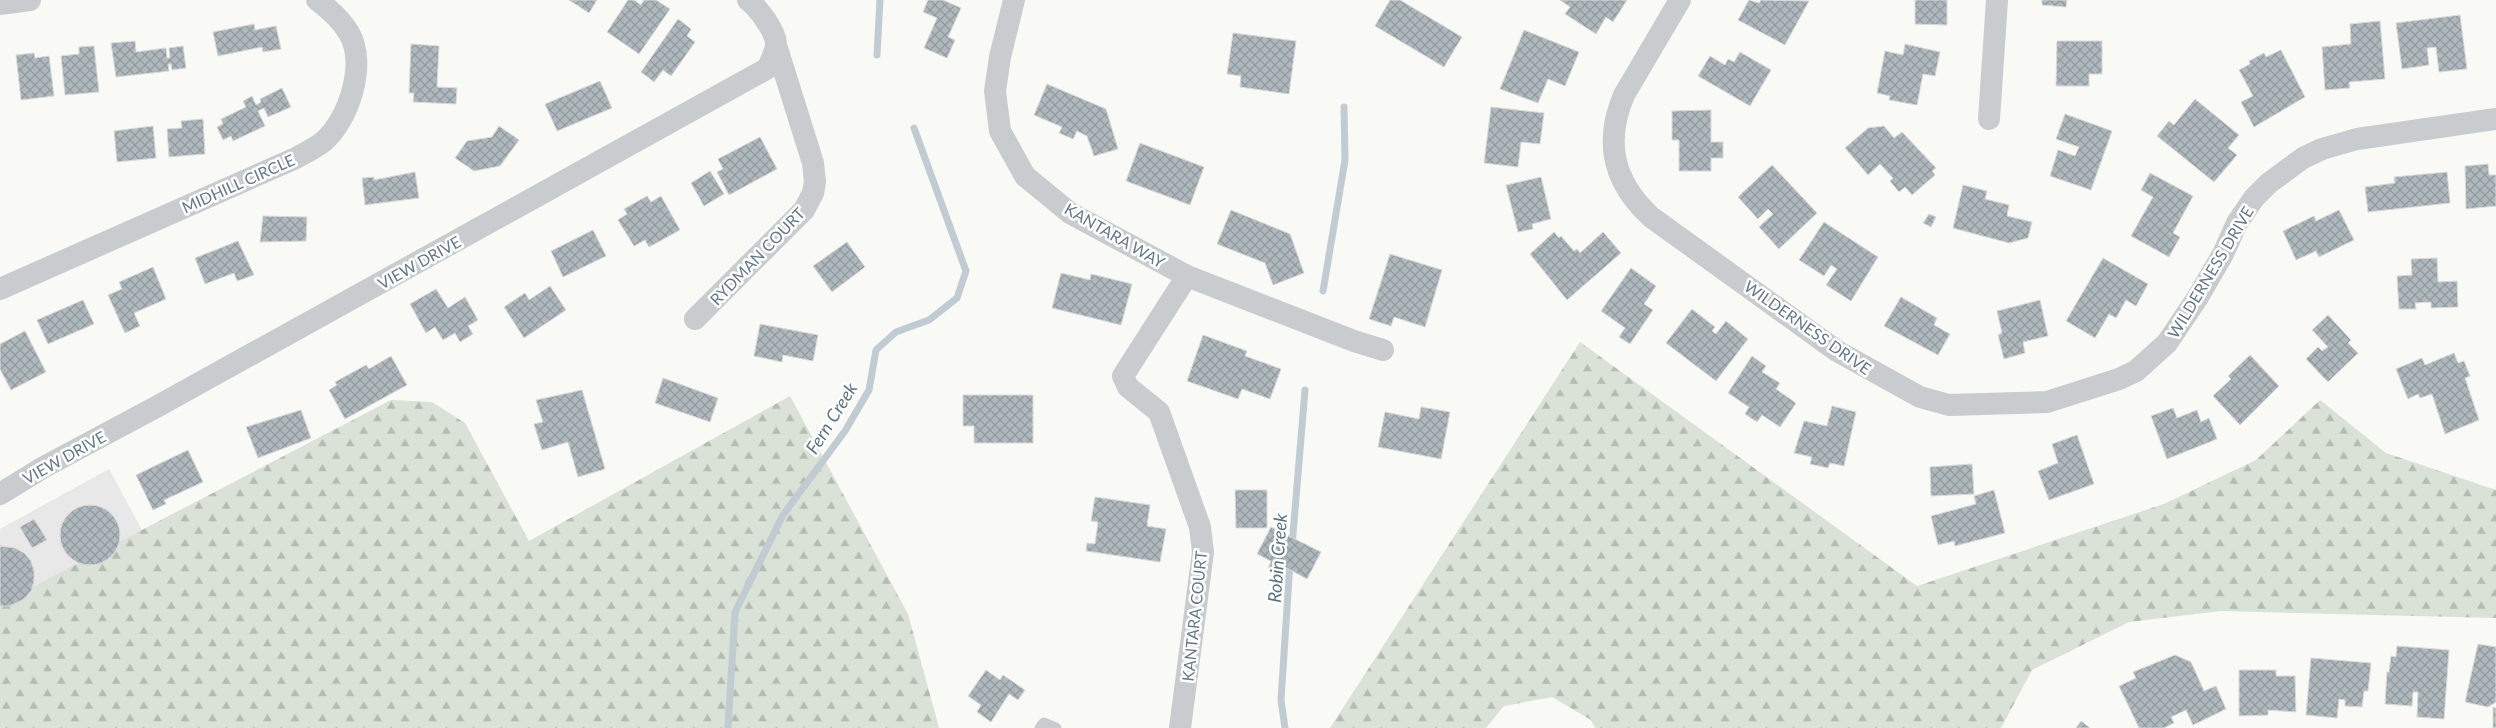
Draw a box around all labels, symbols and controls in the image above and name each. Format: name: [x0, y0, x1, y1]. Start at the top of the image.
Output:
street label: MIDHILL CIRCLE: [179, 150, 297, 216]
street label: KANTARA WAY: [1061, 199, 1169, 271]
street label: RYDMAN COURT: [706, 203, 809, 309]
street label: WILDERNESS DRIVE: [2163, 203, 2257, 341]
street label: VIEW DRIVE: [374, 231, 464, 293]
street label: WILDERNESS DRIVE: [1741, 276, 1875, 378]
water label: Fern Creek: [800, 378, 862, 458]
street label: VIEW DRIVE: [19, 426, 109, 488]
water label: Robin Creek: [1263, 512, 1291, 603]
street label: KANTARA COURT: [1178, 549, 1210, 682]

